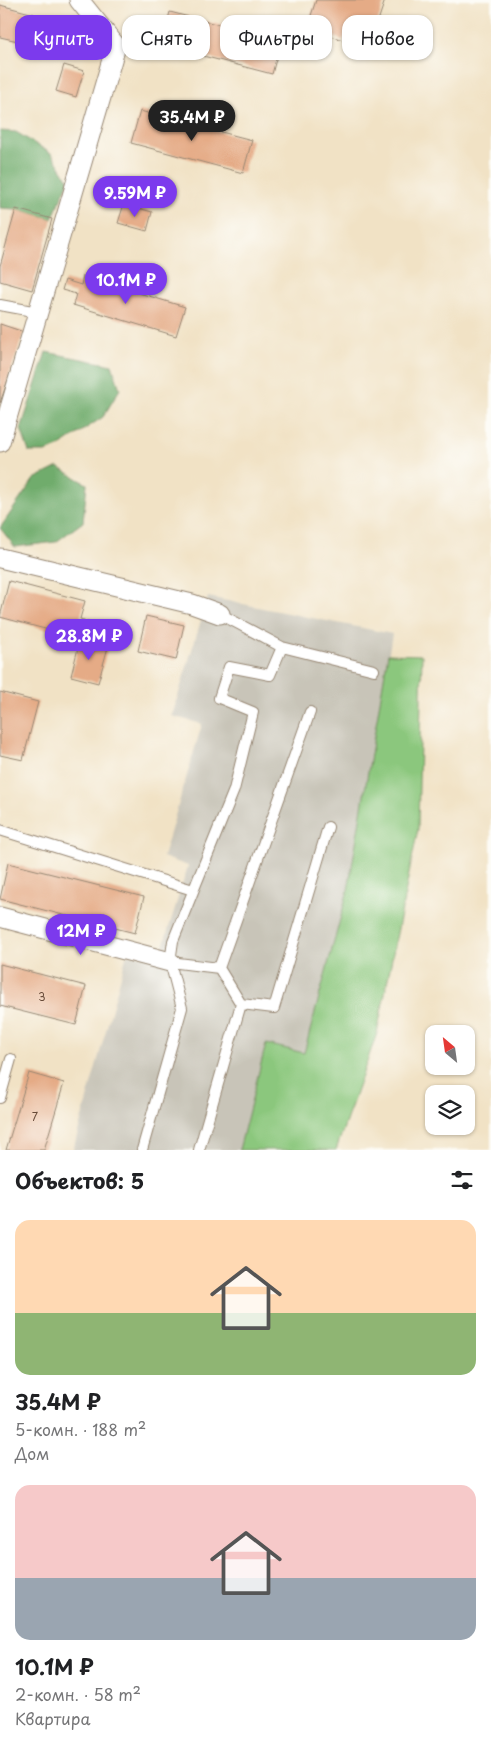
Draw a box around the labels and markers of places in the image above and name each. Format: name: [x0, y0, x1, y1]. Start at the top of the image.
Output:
pin: 35.4M ₽: [146, 100, 238, 142]
pin: 9.59M ₽: [89, 176, 181, 218]
pin: 10.1M ₽: [80, 262, 172, 305]
pin: 28.8M ₽: [43, 618, 135, 661]
pin: 12M ₽: [46, 914, 116, 956]

